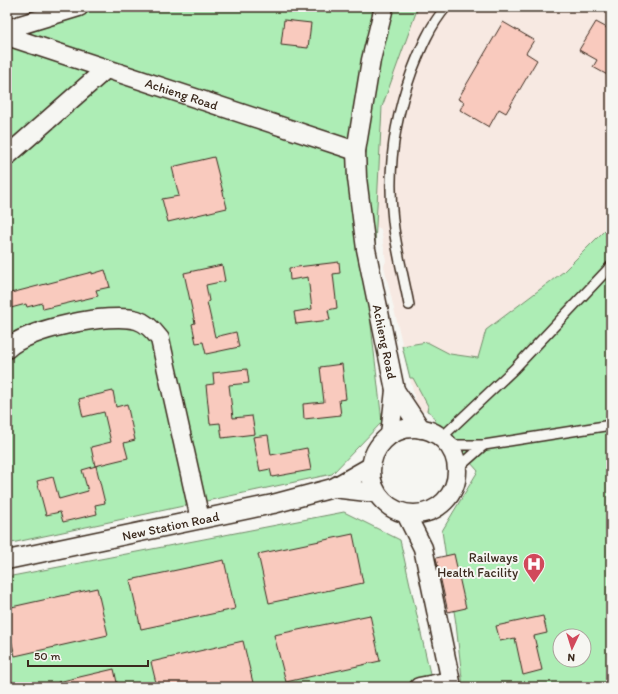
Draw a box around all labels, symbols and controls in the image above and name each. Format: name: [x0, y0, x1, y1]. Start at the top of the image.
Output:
street label: Achieng Road: [143, 75, 220, 113]
street label: Achieng Road: [370, 303, 400, 380]
street label: New Station Road: [121, 508, 220, 543]
place label: Railways Health Facility: [437, 550, 518, 580]
hospital icon: Railways Health Facility: [521, 551, 547, 584]
north arrow: [552, 628, 592, 668]
scale bar: [28, 642, 148, 668]
text: 50 m: [34, 649, 60, 663]
text: N: [567, 651, 576, 664]

